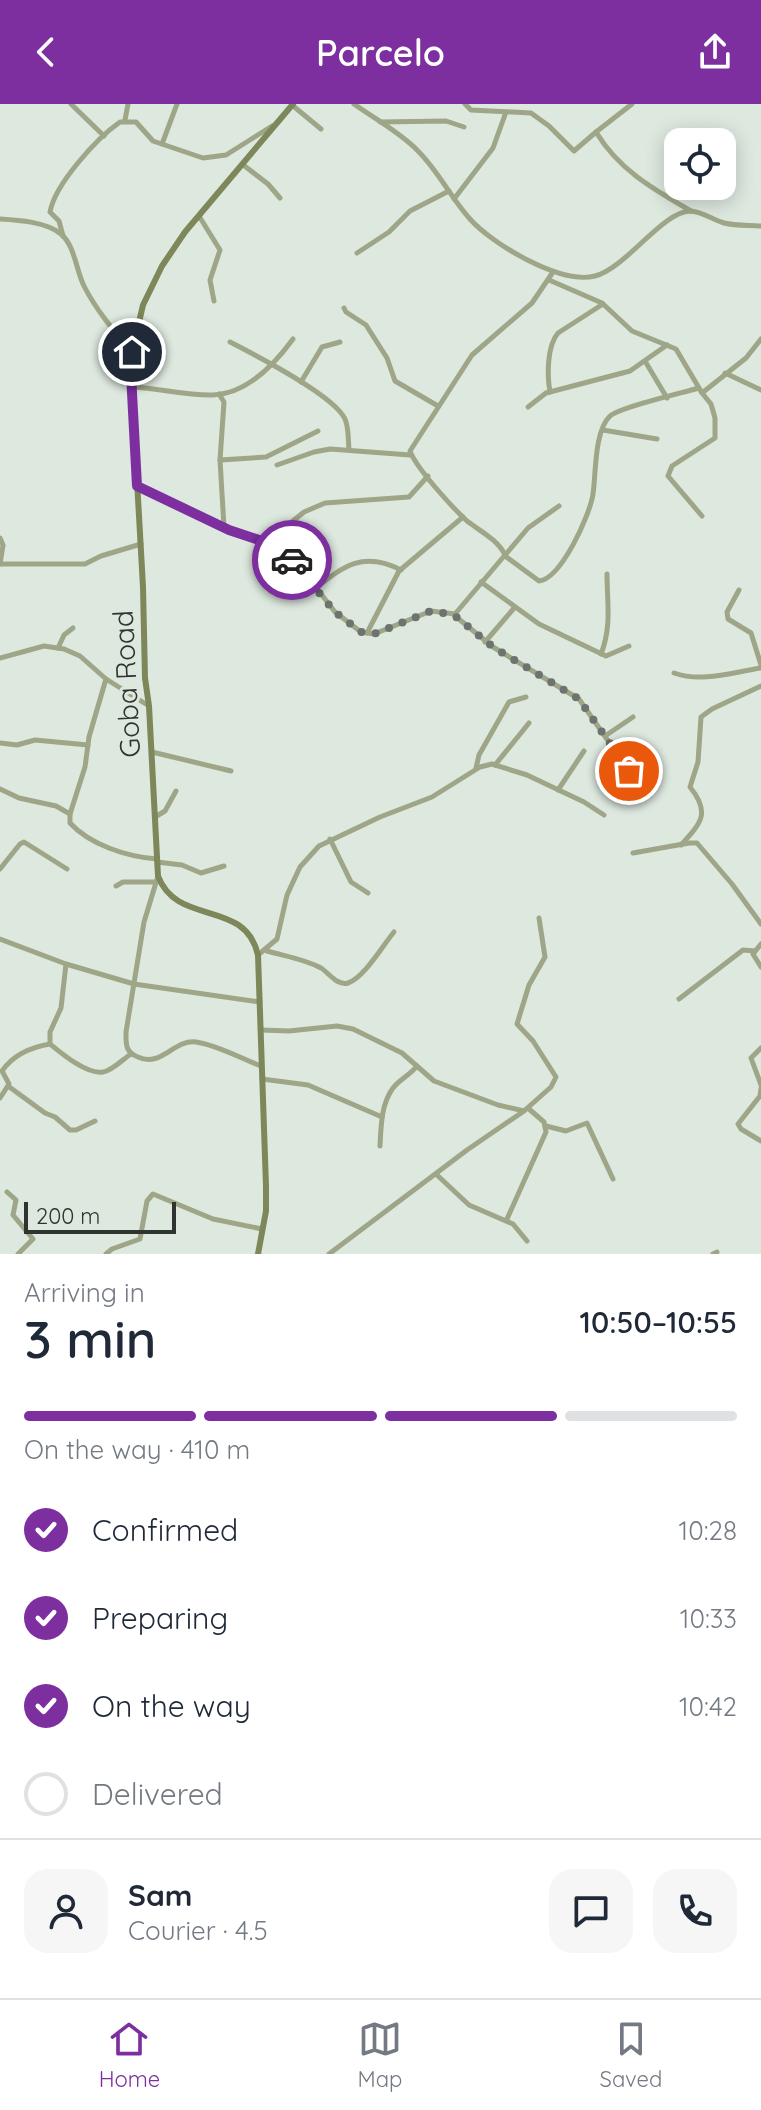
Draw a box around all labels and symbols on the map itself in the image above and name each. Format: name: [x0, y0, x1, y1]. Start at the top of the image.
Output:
pin: [98, 318, 166, 386]
courier: [252, 520, 332, 600]
street label: Goba Road: [105, 609, 147, 759]
pin: [595, 737, 663, 805]
scale bar: [24, 1198, 176, 1234]

